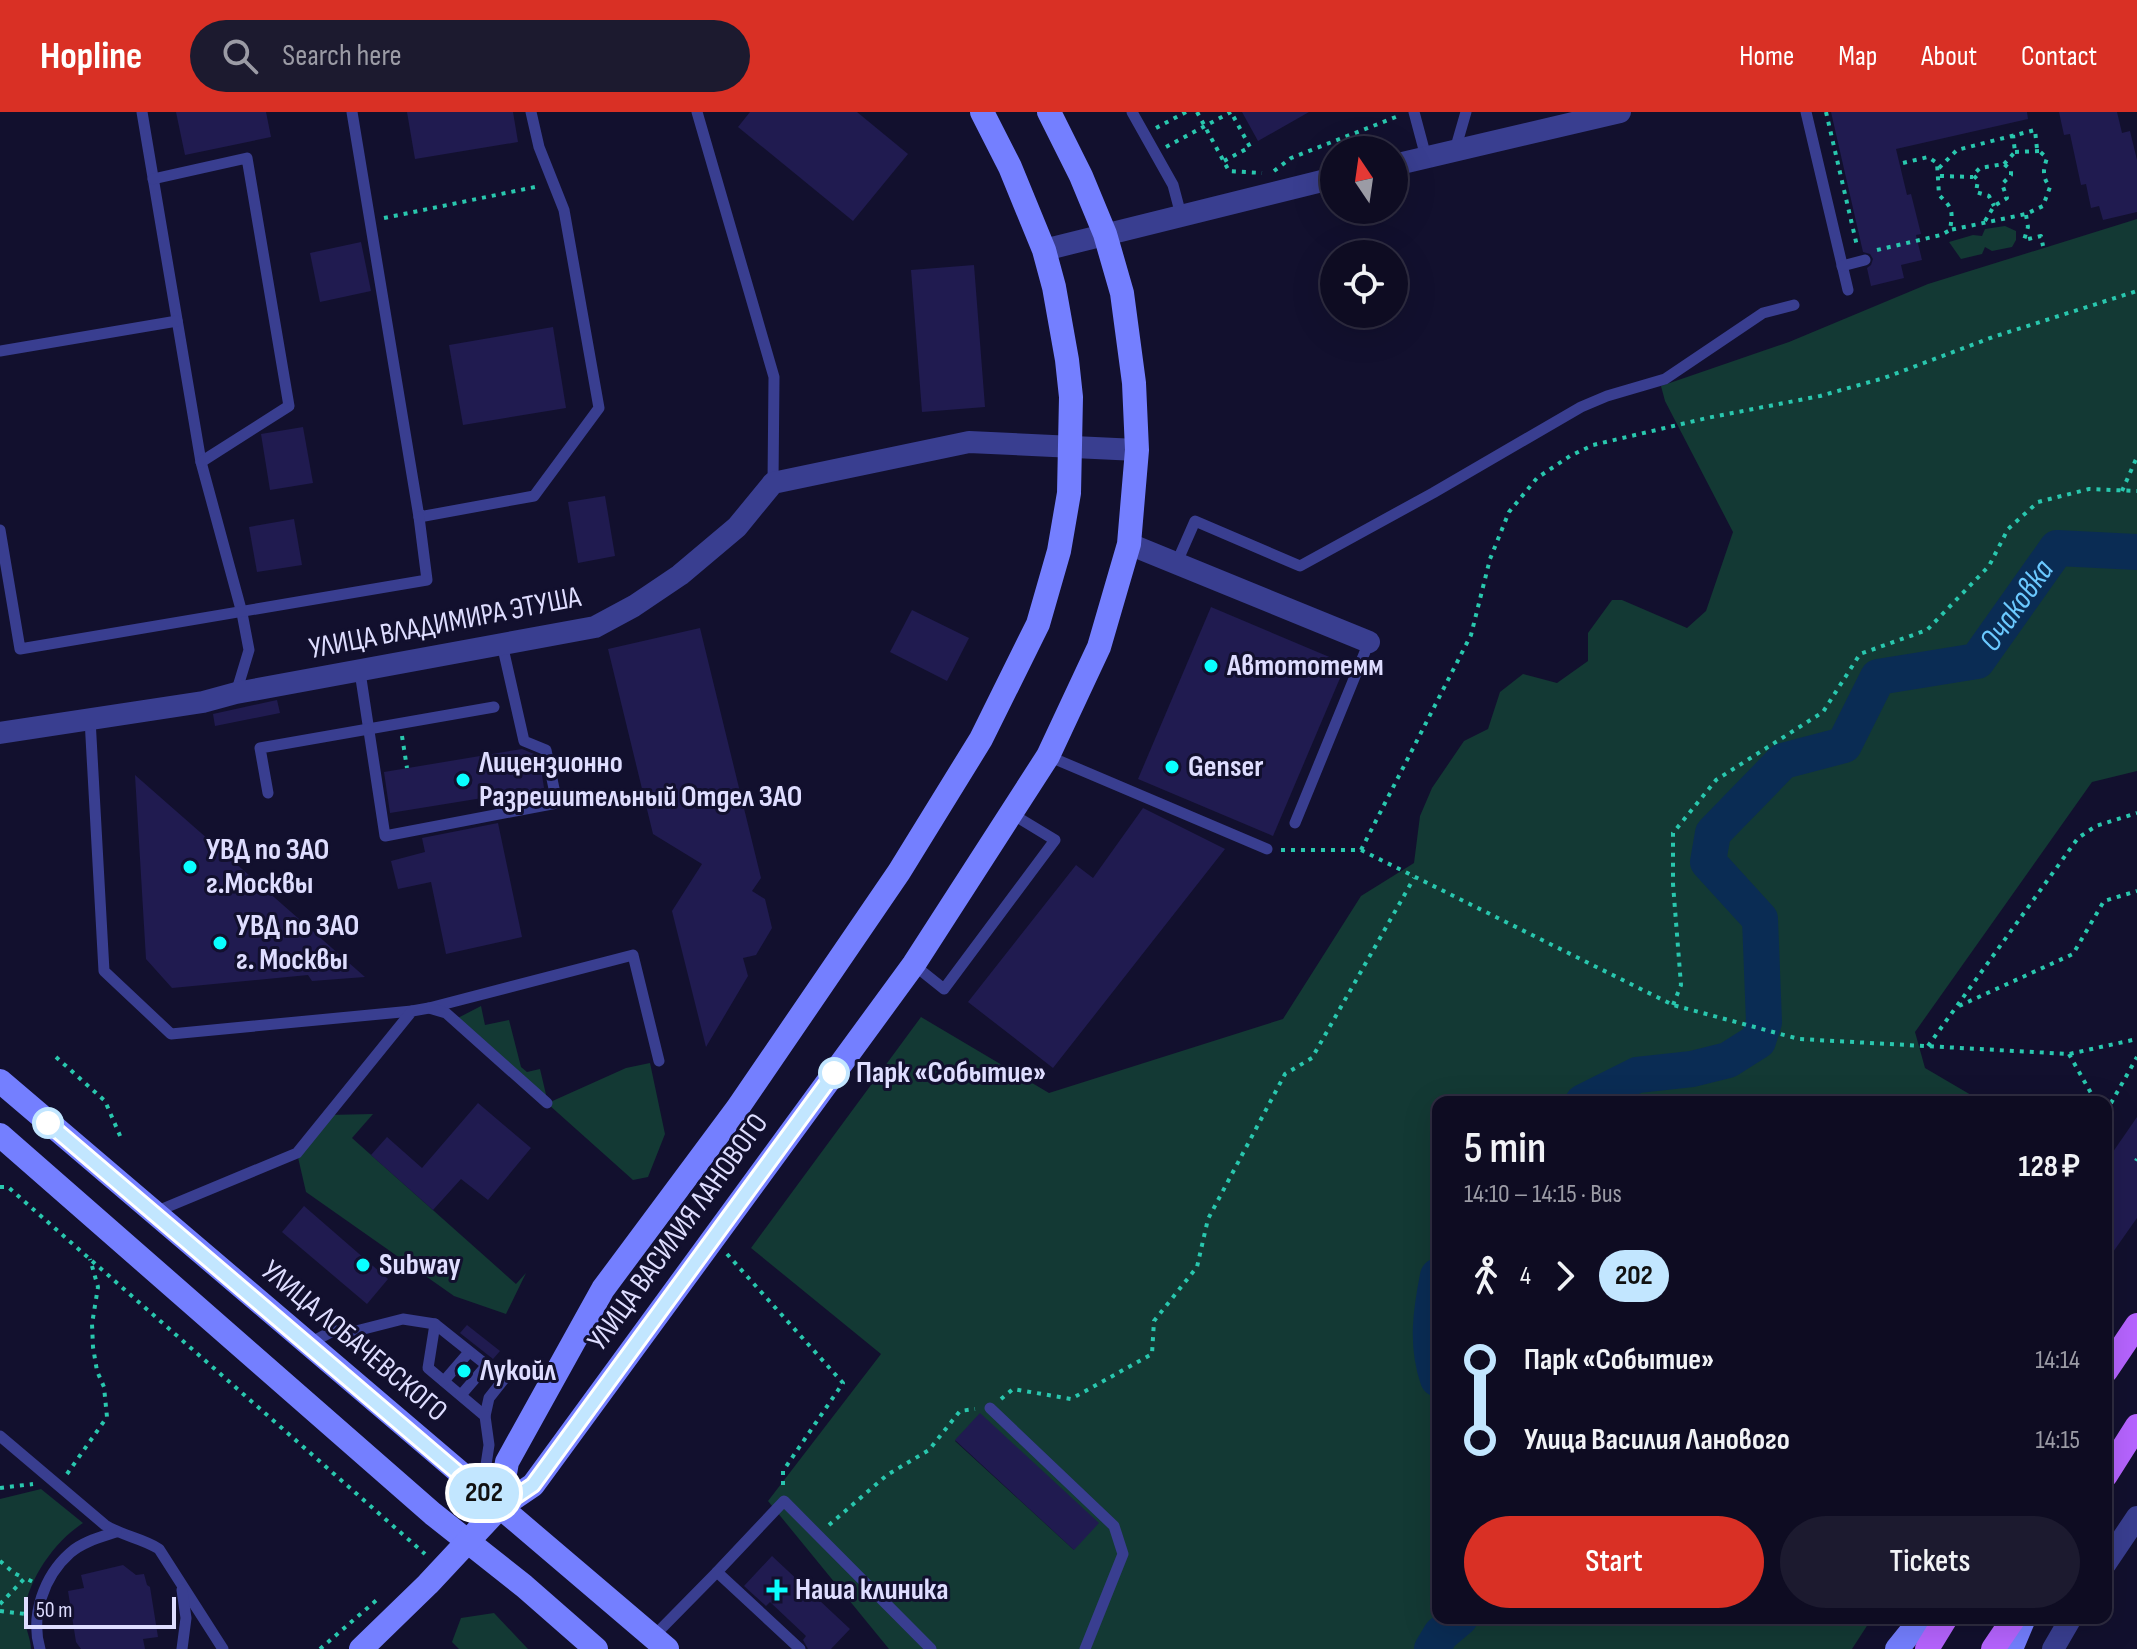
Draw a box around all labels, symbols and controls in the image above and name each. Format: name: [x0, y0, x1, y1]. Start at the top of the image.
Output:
search box: [190, 20, 750, 92]
text: Hopline: [40, 34, 142, 79]
icon: search: [218, 34, 262, 78]
text: Search here: [282, 38, 402, 74]
text: Home: [1739, 40, 1794, 73]
text: Map: [1838, 40, 1877, 73]
text: About: [1921, 40, 1977, 73]
text: Contact: [2021, 40, 2097, 73]
north arrow: [1320, 136, 1408, 224]
map controls: [1320, 136, 1408, 328]
button: locate: [1320, 240, 1408, 328]
water label: Очаковка: [1971, 552, 2062, 659]
street label: УЛИЦА ВЛАДИМИРА ЭТУША: [306, 579, 584, 667]
place label: Автототемм: [1226, 648, 1384, 684]
marker: Автототемм: [1202, 657, 1220, 675]
place label: Лицензионно Разрешительный Отдел ЗАО: [478, 745, 802, 815]
place label: Genser: [1188, 749, 1264, 785]
marker: Genser: [1163, 758, 1181, 776]
marker: Лицензионно Разрешительный Отдел ЗАО: [454, 771, 472, 789]
place label: УВД по ЗАО г.Москвы: [206, 832, 329, 902]
marker: УВД по ЗАО г.Москвы: [181, 858, 199, 876]
place label: УВД по ЗАО г. Москвы: [236, 908, 359, 978]
marker: УВД по ЗАО г. Москвы: [211, 934, 229, 952]
place label: Парк «Событие»: [856, 1055, 1046, 1091]
marker: Парк «Событие»: [819, 1058, 849, 1088]
street label: УЛИЦА ВАСИЛИЯ ЛАНОВОГО: [580, 1107, 776, 1357]
unlabelled marker: [33, 1108, 63, 1138]
text: 5 min: [1464, 1122, 1546, 1175]
text: 128 ₽: [2018, 1149, 2080, 1185]
text: 14:10 – 14:15 · Bus: [1464, 1179, 1622, 1210]
place label: Subway: [379, 1247, 461, 1283]
street label: УЛИЦА ЛОБАЧЕВСКОГО: [254, 1253, 454, 1429]
icon: walk: [1464, 1254, 1508, 1298]
icon: forward: [1543, 1254, 1587, 1298]
marker: Subway: [354, 1256, 372, 1274]
text: 202: [1615, 1259, 1653, 1292]
text: 4: [1520, 1261, 1531, 1292]
text: Парк «Событие»: [1524, 1342, 1714, 1378]
text: 14:14: [2035, 1345, 2080, 1376]
place label: Лукойл: [479, 1353, 556, 1389]
marker: Лукойл: [455, 1362, 473, 1380]
text: Улица Василия Ланового: [1524, 1422, 1790, 1458]
text: 14:15: [2036, 1425, 2080, 1456]
line badge: 202: [438, 1467, 530, 1519]
text: 202: [465, 1476, 503, 1509]
button: Start: [1464, 1516, 1764, 1608]
button: Tickets: [1780, 1516, 2080, 1608]
place label: Наша клиника: [795, 1572, 949, 1608]
marker: Наша клиника: [766, 1579, 788, 1601]
scale bar: [24, 1593, 176, 1629]
text: 50 m: [36, 1597, 72, 1624]

